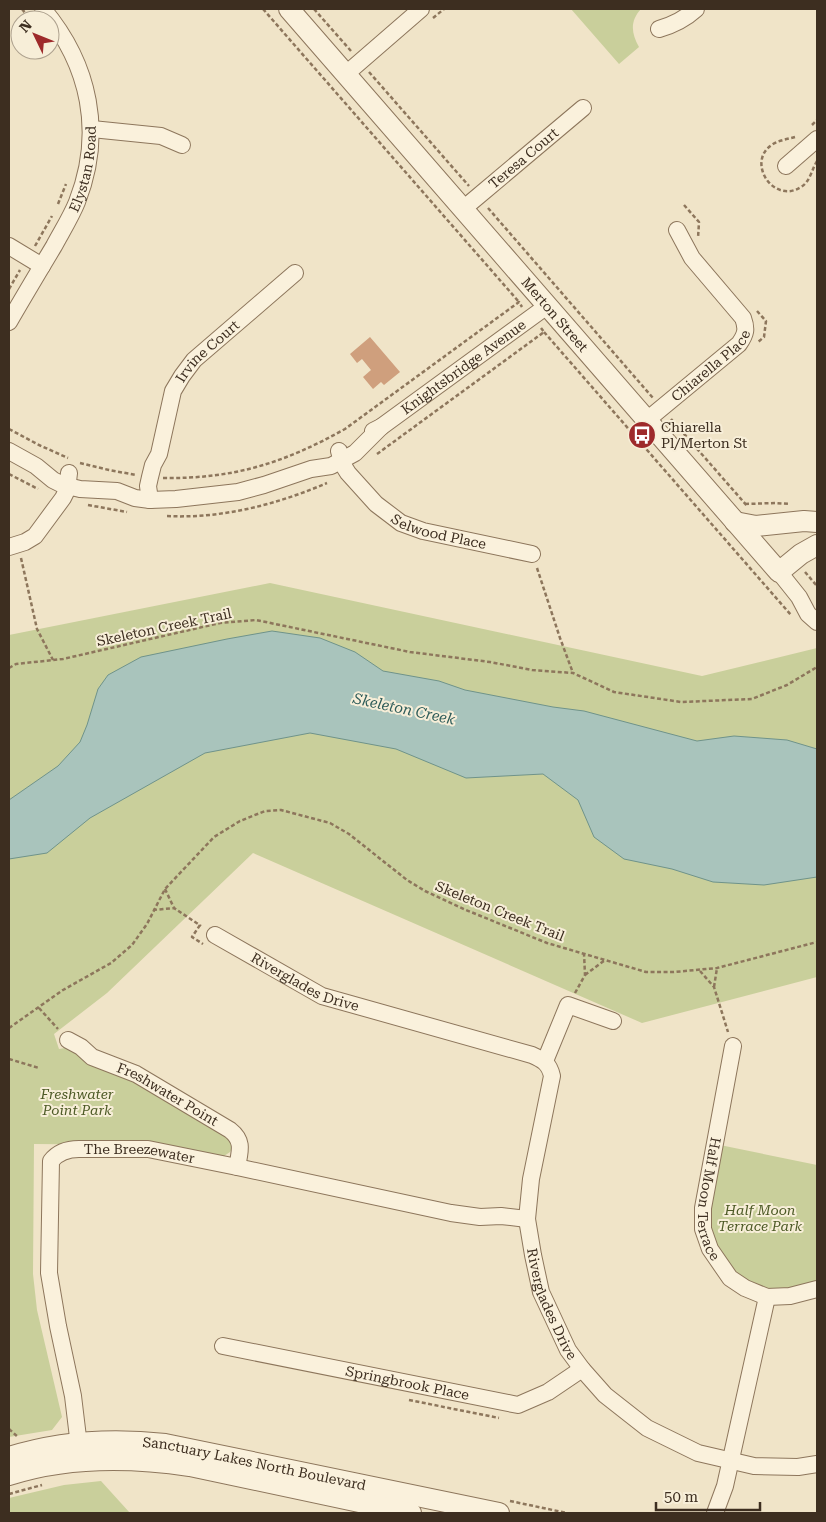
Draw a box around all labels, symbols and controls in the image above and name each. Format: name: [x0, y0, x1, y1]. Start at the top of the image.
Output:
north arrow: [10, 10, 60, 60]
text: N: [16, 17, 35, 36]
street label: Teresa Court: [485, 124, 561, 192]
street label: Elystan Road: [66, 126, 99, 214]
street label: Merton Street: [518, 274, 592, 355]
street label: Knightsbridge Avenue: [398, 316, 529, 418]
street label: Irvine Court: [172, 317, 242, 385]
street label: Chiarella Place: [668, 328, 753, 405]
place label: Chiarella Pl/Merton St: [661, 419, 747, 451]
bus stop icon: Chiarella Pl/Merton St: [627, 420, 657, 450]
street label: Selwood Place: [388, 510, 488, 552]
street label: Skeleton Creek Trail: [95, 605, 234, 649]
water label: Skeleton Creek: [350, 689, 457, 729]
street label: Skeleton Creek Trail: [433, 878, 567, 944]
street label: Riverglades Drive: [248, 949, 361, 1014]
street label: Freshwater Point: [115, 1059, 221, 1129]
park label: Freshwater Point Park: [39, 1086, 114, 1118]
street label: Half Moon Terrace: [695, 1136, 724, 1264]
street label: The Breezewater: [84, 1141, 196, 1166]
park label: Half Moon Terrace Park: [718, 1202, 802, 1234]
street label: Riverglades Drive: [524, 1247, 580, 1363]
street label: Springbrook Place: [344, 1363, 471, 1403]
street label: Sanctuary Lakes North Boulevard: [142, 1434, 368, 1493]
scale bar: [656, 1480, 760, 1512]
text: 50 m: [664, 1488, 699, 1506]

